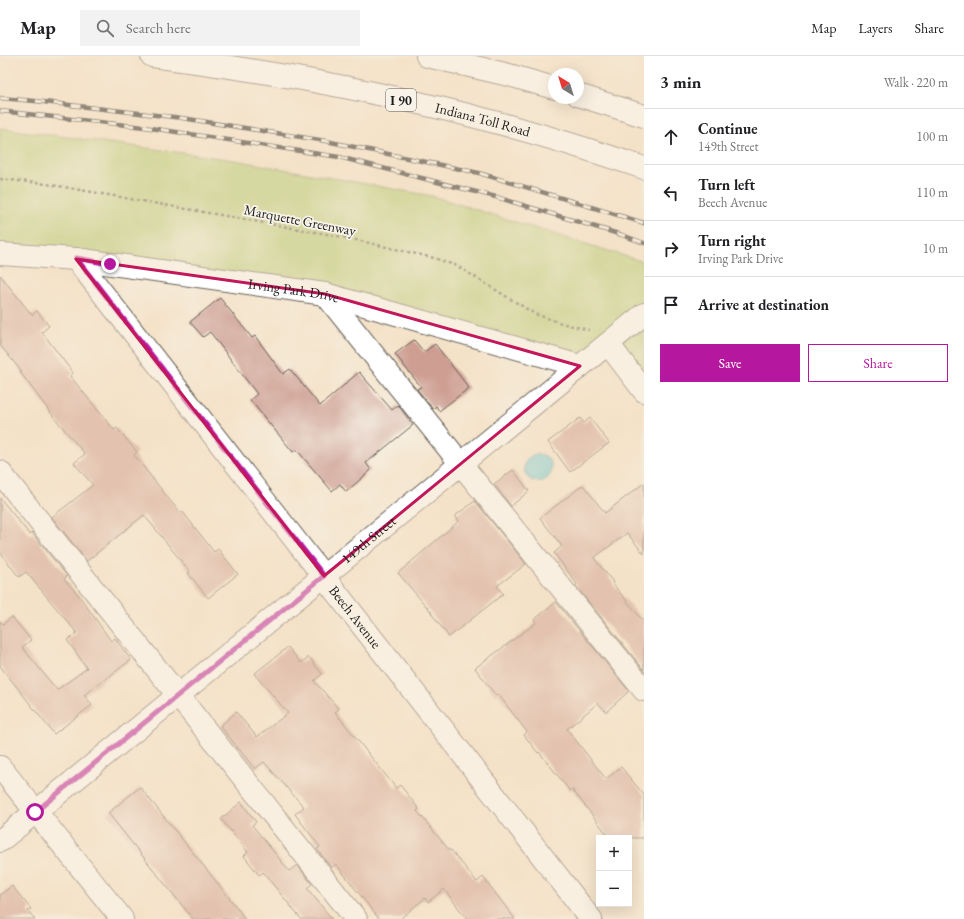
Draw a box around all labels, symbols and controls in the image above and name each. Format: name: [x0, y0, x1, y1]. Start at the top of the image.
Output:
search box: [80, 10, 360, 46]
text: Map: [20, 15, 56, 40]
icon: search: [94, 17, 116, 39]
text: Search here: [126, 18, 191, 37]
text: Map: [811, 19, 836, 37]
text: Layers: [858, 19, 893, 37]
text: Share: [915, 19, 944, 37]
north arrow: [548, 68, 584, 104]
text: 3 min: [660, 71, 701, 93]
text: Walk · 220 m: [884, 74, 948, 91]
road number: I 90: [386, 89, 416, 111]
street label: Indiana Toll Road: [433, 98, 533, 141]
text: Continue: [698, 119, 758, 138]
icon: ahead: [660, 126, 682, 148]
text: 100 m: [917, 128, 948, 145]
text: 149th Street: [698, 138, 759, 155]
text: Turn left: [698, 175, 755, 194]
icon: left: [660, 182, 682, 204]
text: 110 m: [917, 184, 948, 201]
text: Beech Avenue: [698, 194, 767, 211]
street label: Marquette Greenway: [243, 200, 358, 240]
text: Turn right: [698, 231, 766, 250]
icon: right: [660, 238, 682, 260]
text: 10 m: [923, 240, 948, 257]
text: Irving Park Drive: [698, 250, 783, 267]
route end: [101, 255, 119, 273]
street label: Irving Park Drive: [247, 274, 342, 307]
icon: arrive: [660, 294, 682, 316]
text: Arrive at destination: [698, 295, 829, 314]
button: Save: [660, 344, 800, 382]
button: Share: [808, 344, 948, 382]
street label: 149th Street: [337, 511, 400, 567]
street label: Beech Avenue: [325, 582, 386, 652]
route start: [26, 803, 44, 821]
map controls: [596, 835, 632, 907]
button: +: [596, 835, 632, 871]
button: −: [596, 871, 632, 907]

